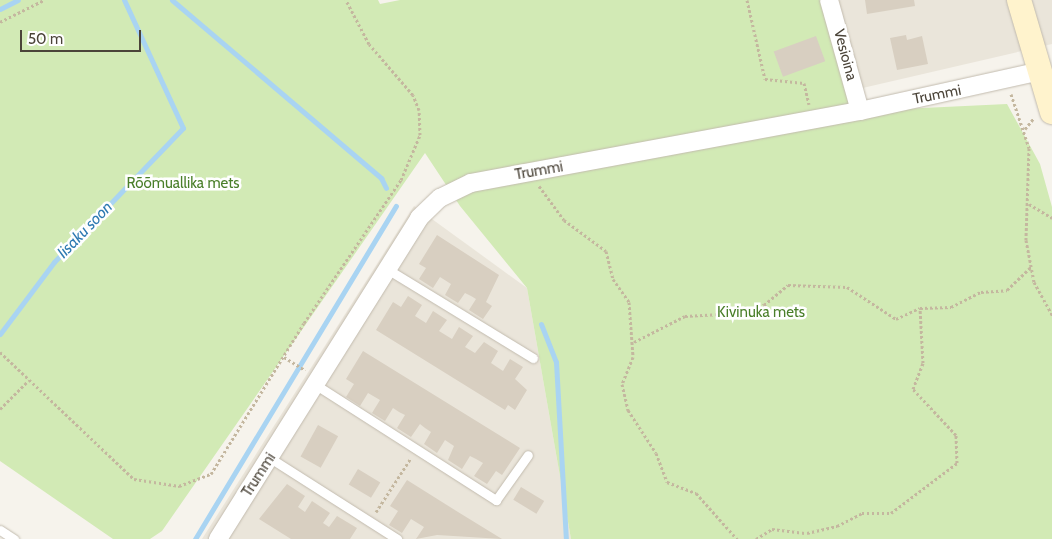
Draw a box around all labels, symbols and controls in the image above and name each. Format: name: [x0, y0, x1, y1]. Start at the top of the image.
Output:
scale bar: [22, 20, 144, 52]
street label: Vesioina: [830, 27, 860, 83]
text: 50 m: [28, 30, 63, 48]
street label: Trummi: [911, 82, 963, 108]
street label: Trummi: [513, 158, 565, 184]
park label: Rõõmuallika mets: [126, 175, 240, 193]
water label: Iisaku soon: [53, 198, 117, 262]
park label: Kivinuka mets: [717, 304, 805, 322]
street label: Trummi: [238, 450, 280, 500]

